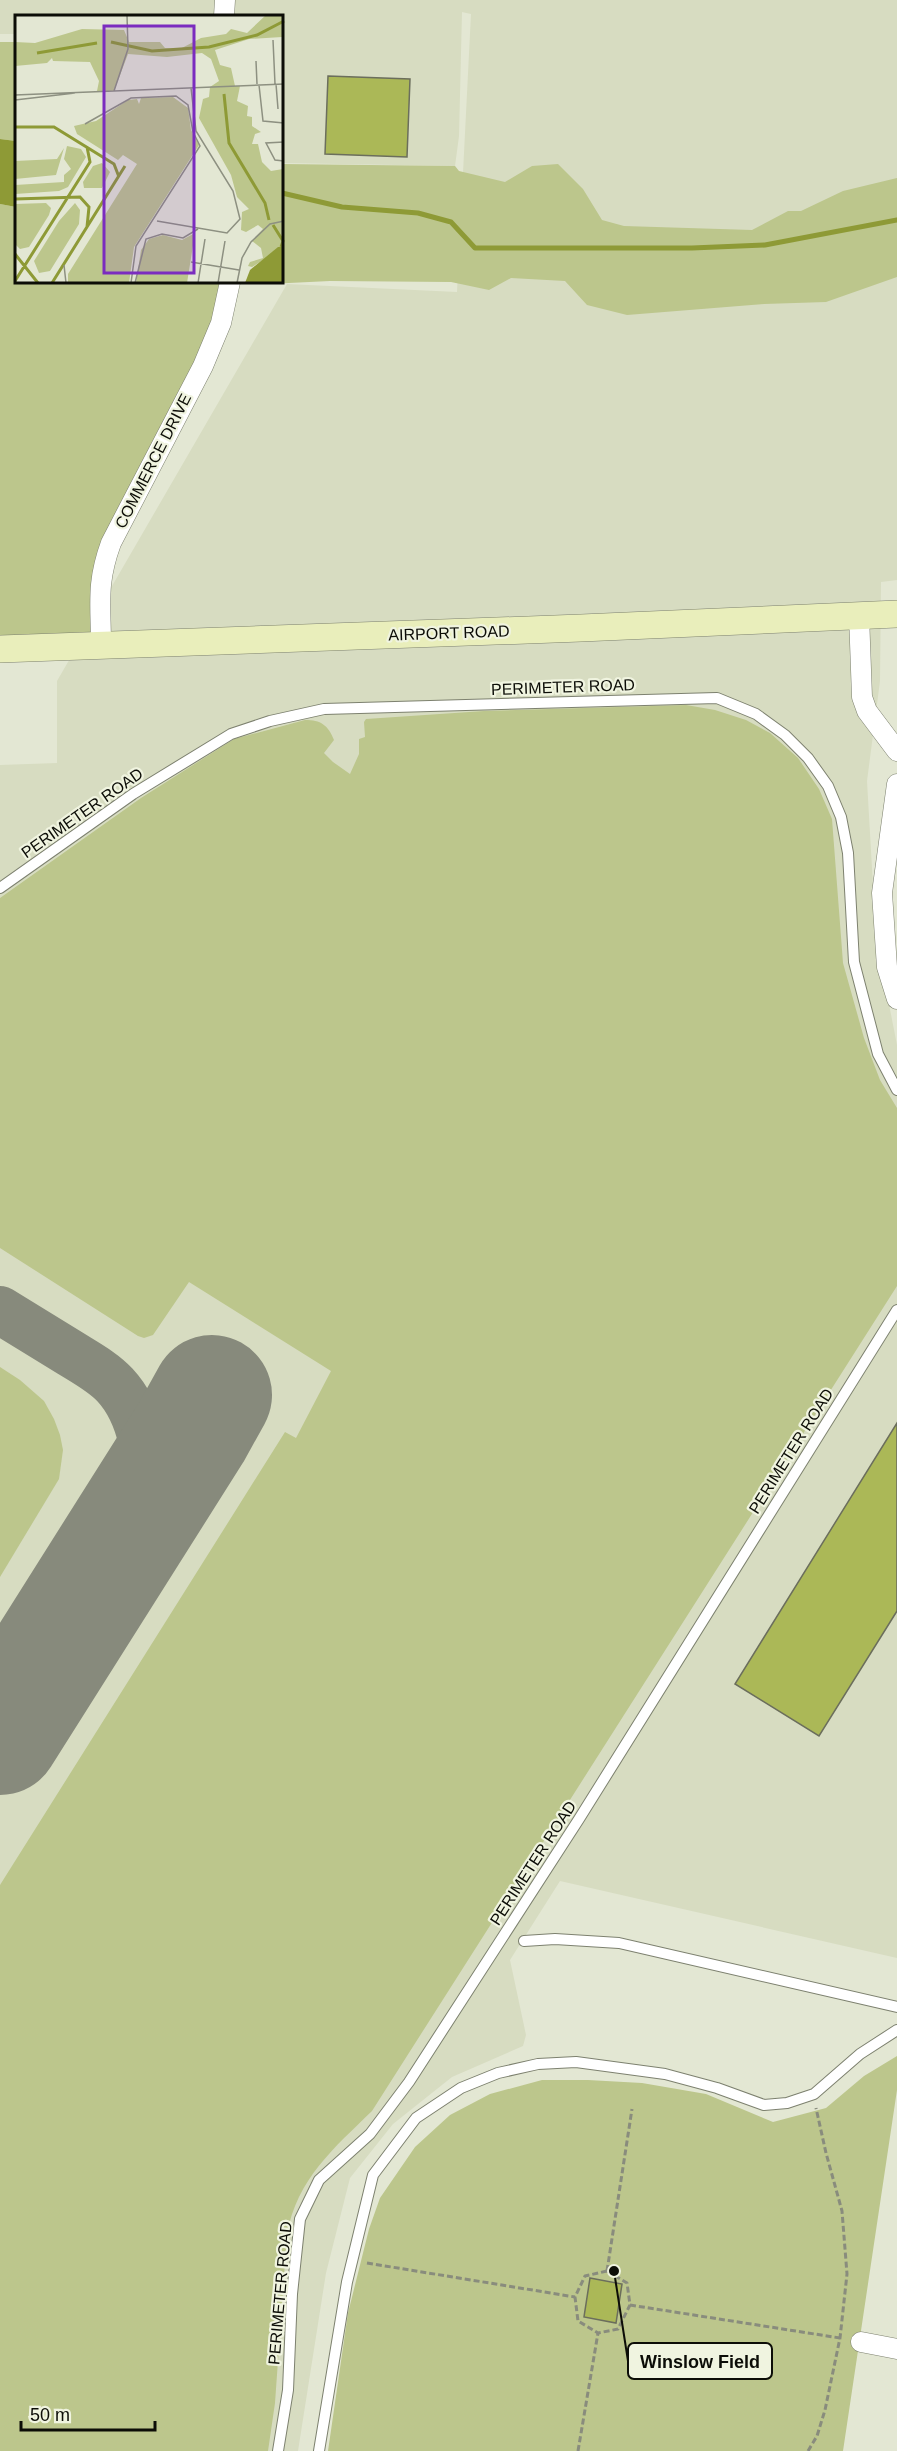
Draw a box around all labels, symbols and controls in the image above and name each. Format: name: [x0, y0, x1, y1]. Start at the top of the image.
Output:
inset map: [15, 15, 284, 284]
street label: COMMERCE DRIVE: [112, 391, 194, 531]
street label: AIRPORT ROAD: [388, 622, 510, 644]
street label: PERIMETER ROAD: [491, 676, 635, 698]
street label: PERIMETER ROAD: [18, 765, 146, 861]
street label: PERIMETER ROAD: [746, 1385, 836, 1517]
street label: PERIMETER ROAD: [487, 1798, 579, 1928]
street label: PERIMETER ROAD: [265, 2221, 295, 2365]
callout: Winslow Field: [628, 2343, 772, 2379]
text: Winslow Field: [640, 2352, 760, 2372]
scale bar: [21, 2394, 154, 2432]
text: 50 m: [30, 2405, 70, 2425]

